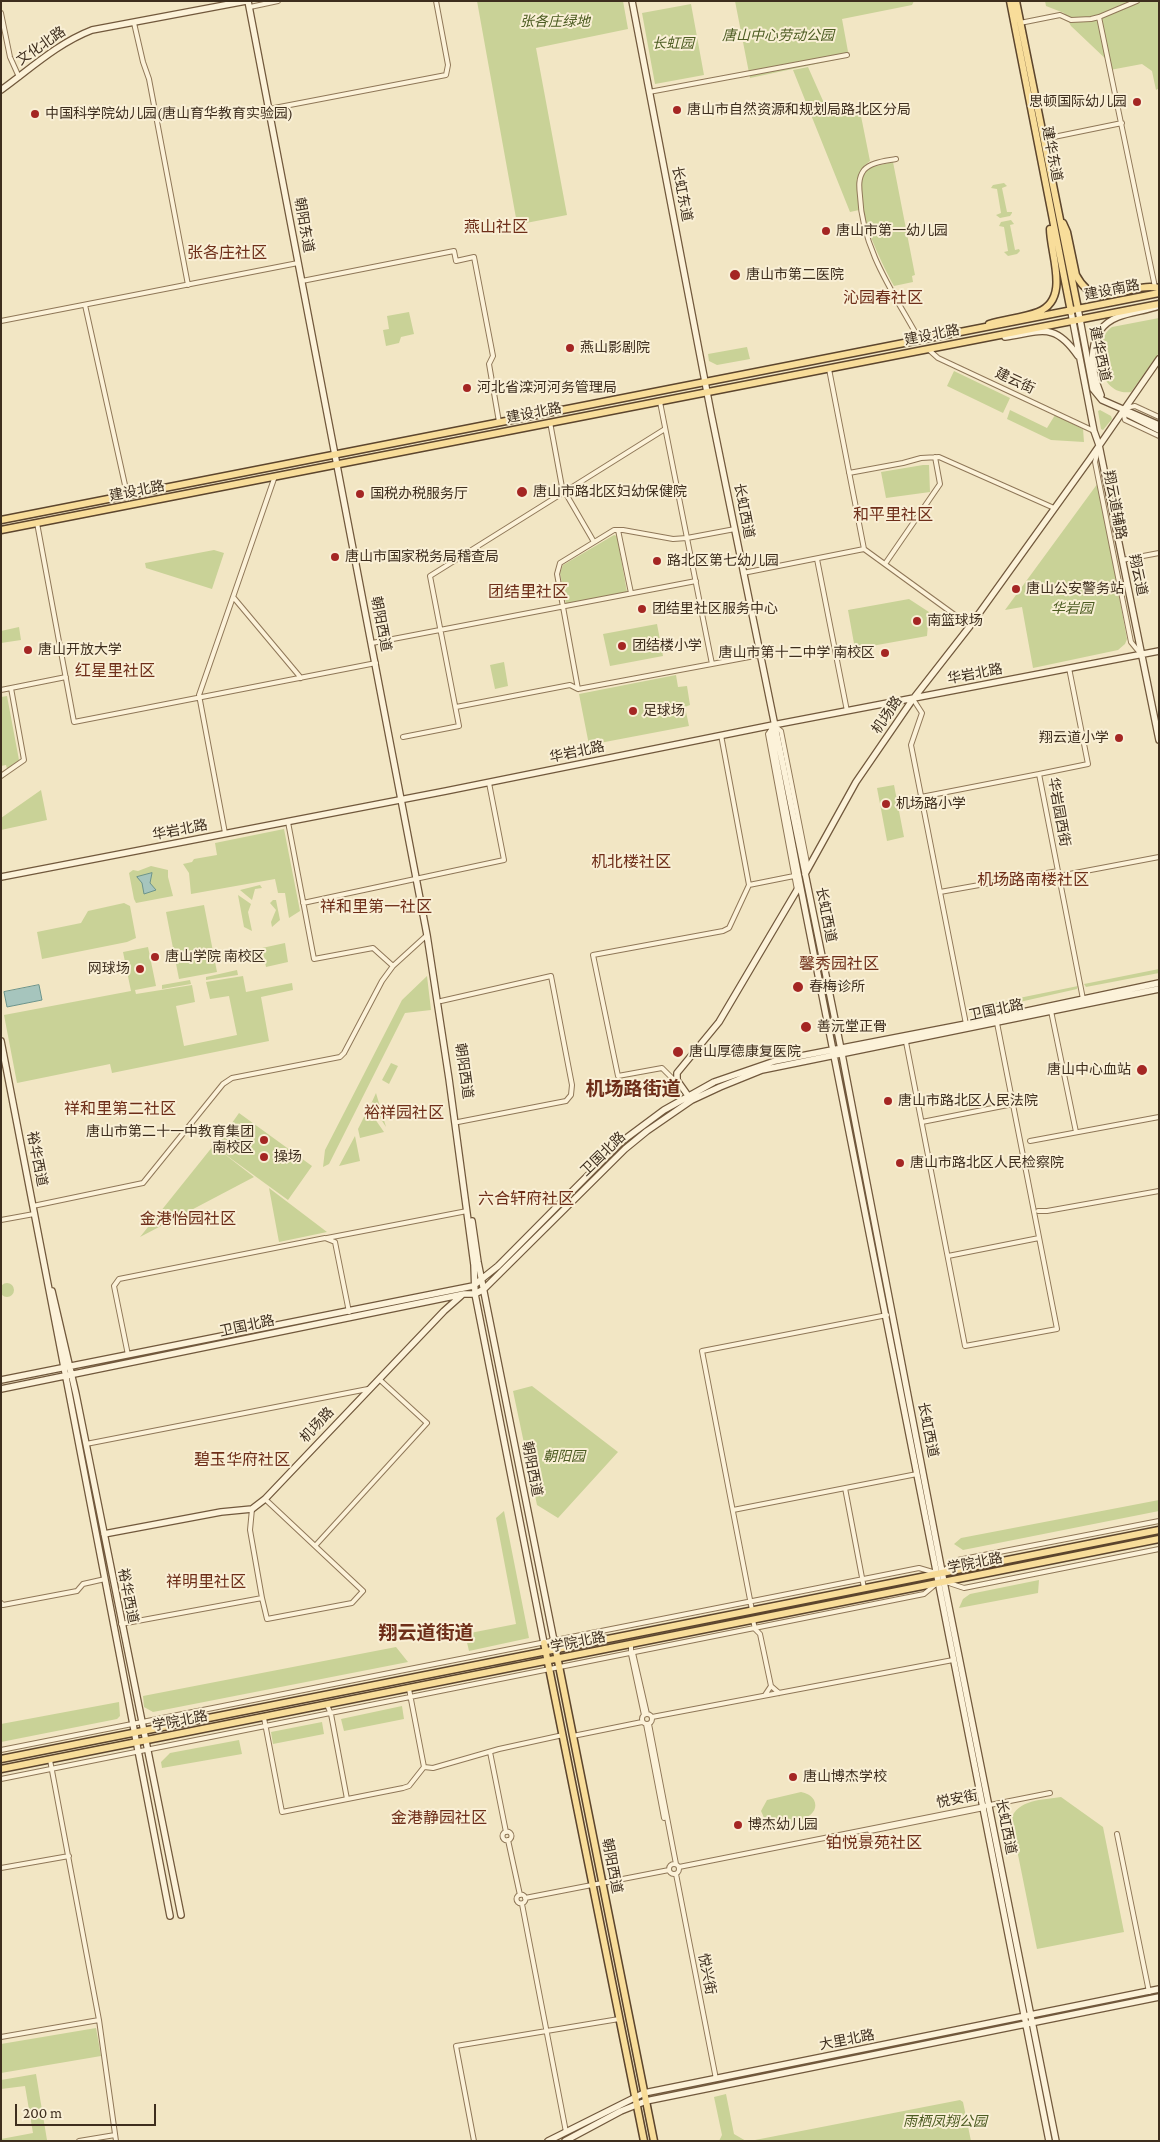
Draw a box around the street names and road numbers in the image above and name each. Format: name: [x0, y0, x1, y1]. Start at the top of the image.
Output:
street label: 文化北路: [13, 23, 69, 69]
street label: 建华东道: [1038, 125, 1066, 183]
street label: 长虹东道: [668, 165, 696, 223]
street label: 朝阳东道: [291, 196, 317, 254]
street label: 建设南路: [1083, 276, 1141, 304]
street label: 建设北路: [903, 321, 961, 349]
street label: 建华西道: [1086, 325, 1114, 383]
street label: 建云街: [992, 365, 1038, 397]
street label: 建设北路: [505, 399, 563, 427]
street label: 翔云道辅路: [1100, 469, 1130, 541]
street label: 建设北路: [108, 477, 166, 505]
street label: 长虹西道: [730, 482, 758, 540]
street label: 翔云道: [1125, 553, 1151, 597]
street label: 朝阳西道: [367, 595, 395, 653]
street label: 华岩北路: [946, 660, 1004, 688]
street label: 机场路: [868, 693, 906, 737]
street label: 华岩北路: [548, 738, 606, 766]
street label: 华岩园西街: [1045, 776, 1073, 848]
street label: 华岩北路: [151, 816, 209, 844]
street label: 长虹西道: [812, 886, 840, 944]
street label: 卫国北路: [967, 996, 1025, 1024]
street label: 朝阳西道: [452, 1042, 476, 1100]
street label: 卫国北路: [577, 1129, 629, 1179]
street label: 裕华西道: [23, 1130, 51, 1188]
street label: 卫国北路: [218, 1312, 276, 1340]
street label: 长虹西道: [914, 1401, 942, 1459]
street label: 机场路: [297, 1404, 337, 1446]
street label: 朝阳西道: [518, 1440, 546, 1498]
street label: 学院北路: [946, 1549, 1004, 1577]
street label: 裕华西道: [114, 1567, 142, 1625]
street label: 学院北路: [549, 1628, 607, 1656]
street label: 学院北路: [151, 1707, 209, 1735]
street label: 悦安街: [935, 1787, 979, 1811]
street label: 长虹西道: [992, 1798, 1020, 1856]
street label: 朝阳西道: [598, 1837, 626, 1895]
street label: 悦兴街: [695, 1952, 719, 1996]
street label: 大里北路: [818, 2026, 876, 2054]

